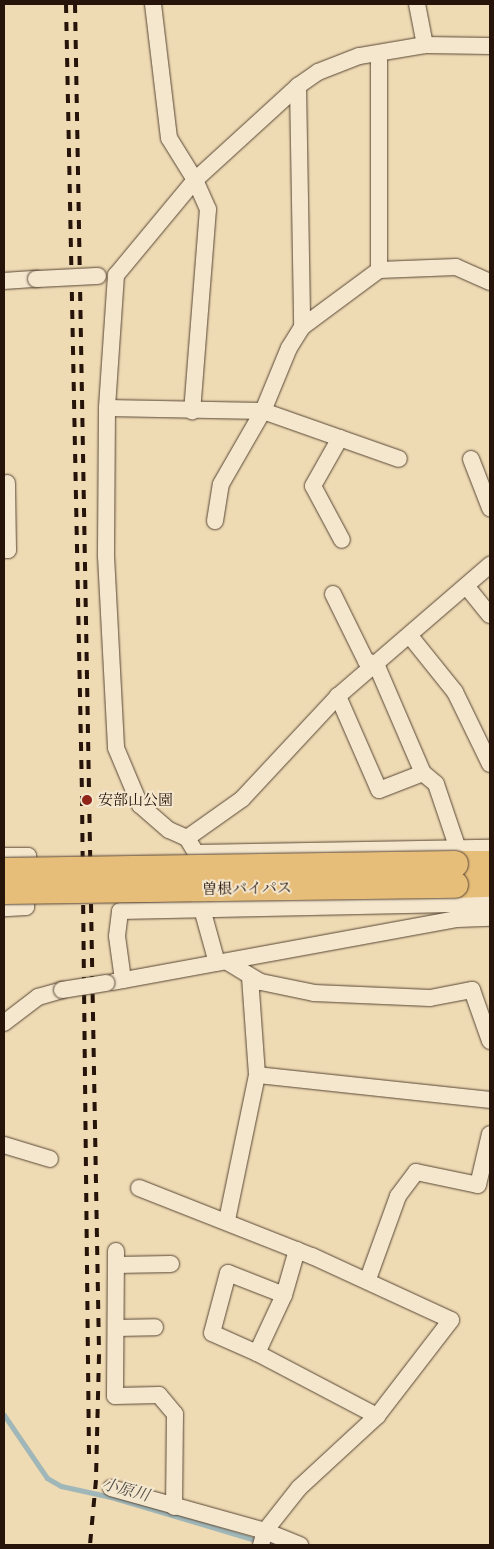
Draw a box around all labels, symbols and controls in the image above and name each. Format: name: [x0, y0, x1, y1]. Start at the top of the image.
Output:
place label: 安部山公園: [98, 791, 173, 809]
marker: 安部山公園: [80, 793, 94, 807]
street label: 曽根バイパス: [202, 878, 292, 898]
water label: 小原川: [100, 1474, 152, 1504]

